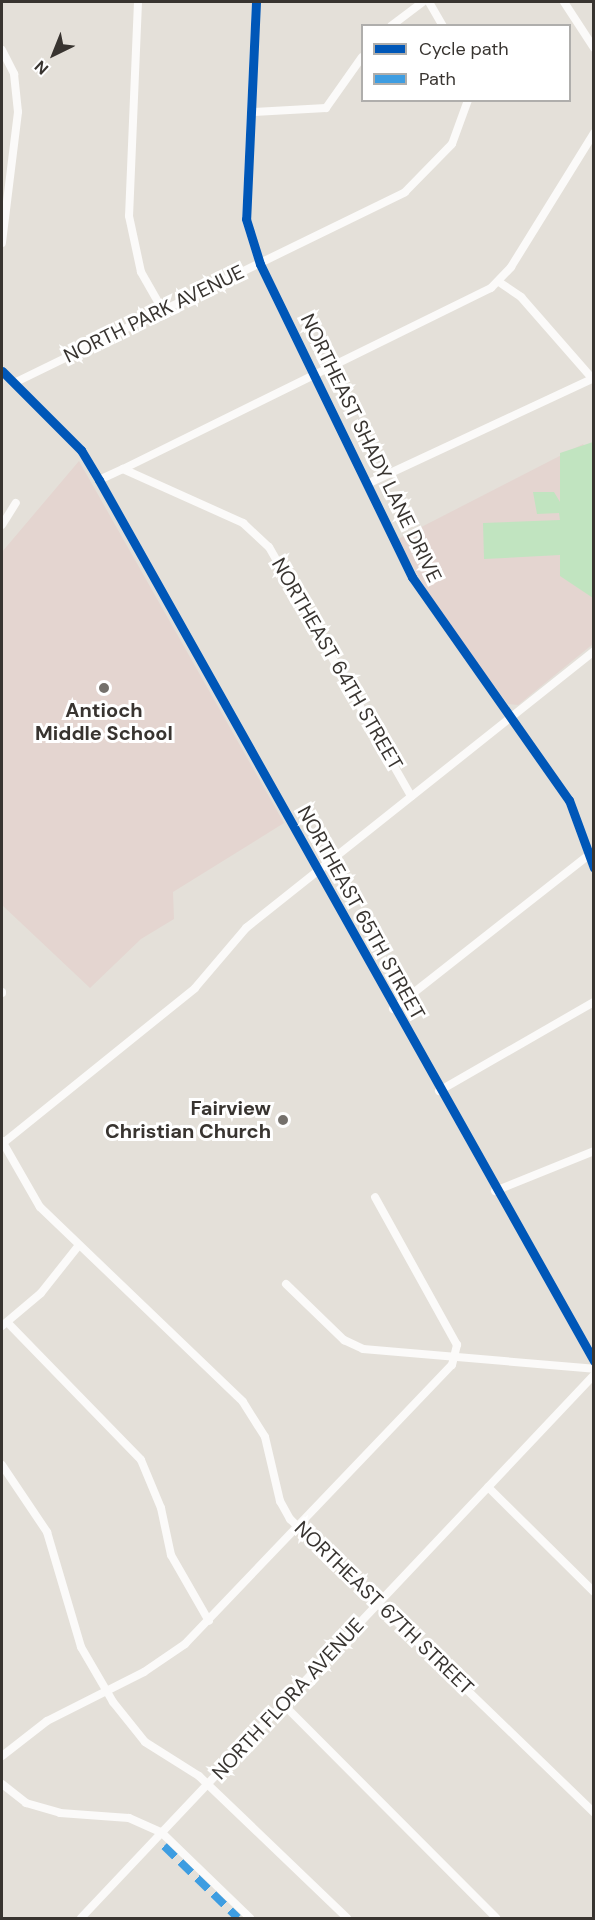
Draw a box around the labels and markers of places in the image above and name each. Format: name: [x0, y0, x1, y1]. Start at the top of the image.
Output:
marker: Antioch Middle School: [97, 681, 111, 695]
place label: Antioch Middle School: [35, 698, 173, 745]
place label: Fairview Christian Church: [105, 1096, 271, 1143]
marker: Fairview Christian Church: [276, 1113, 290, 1127]

